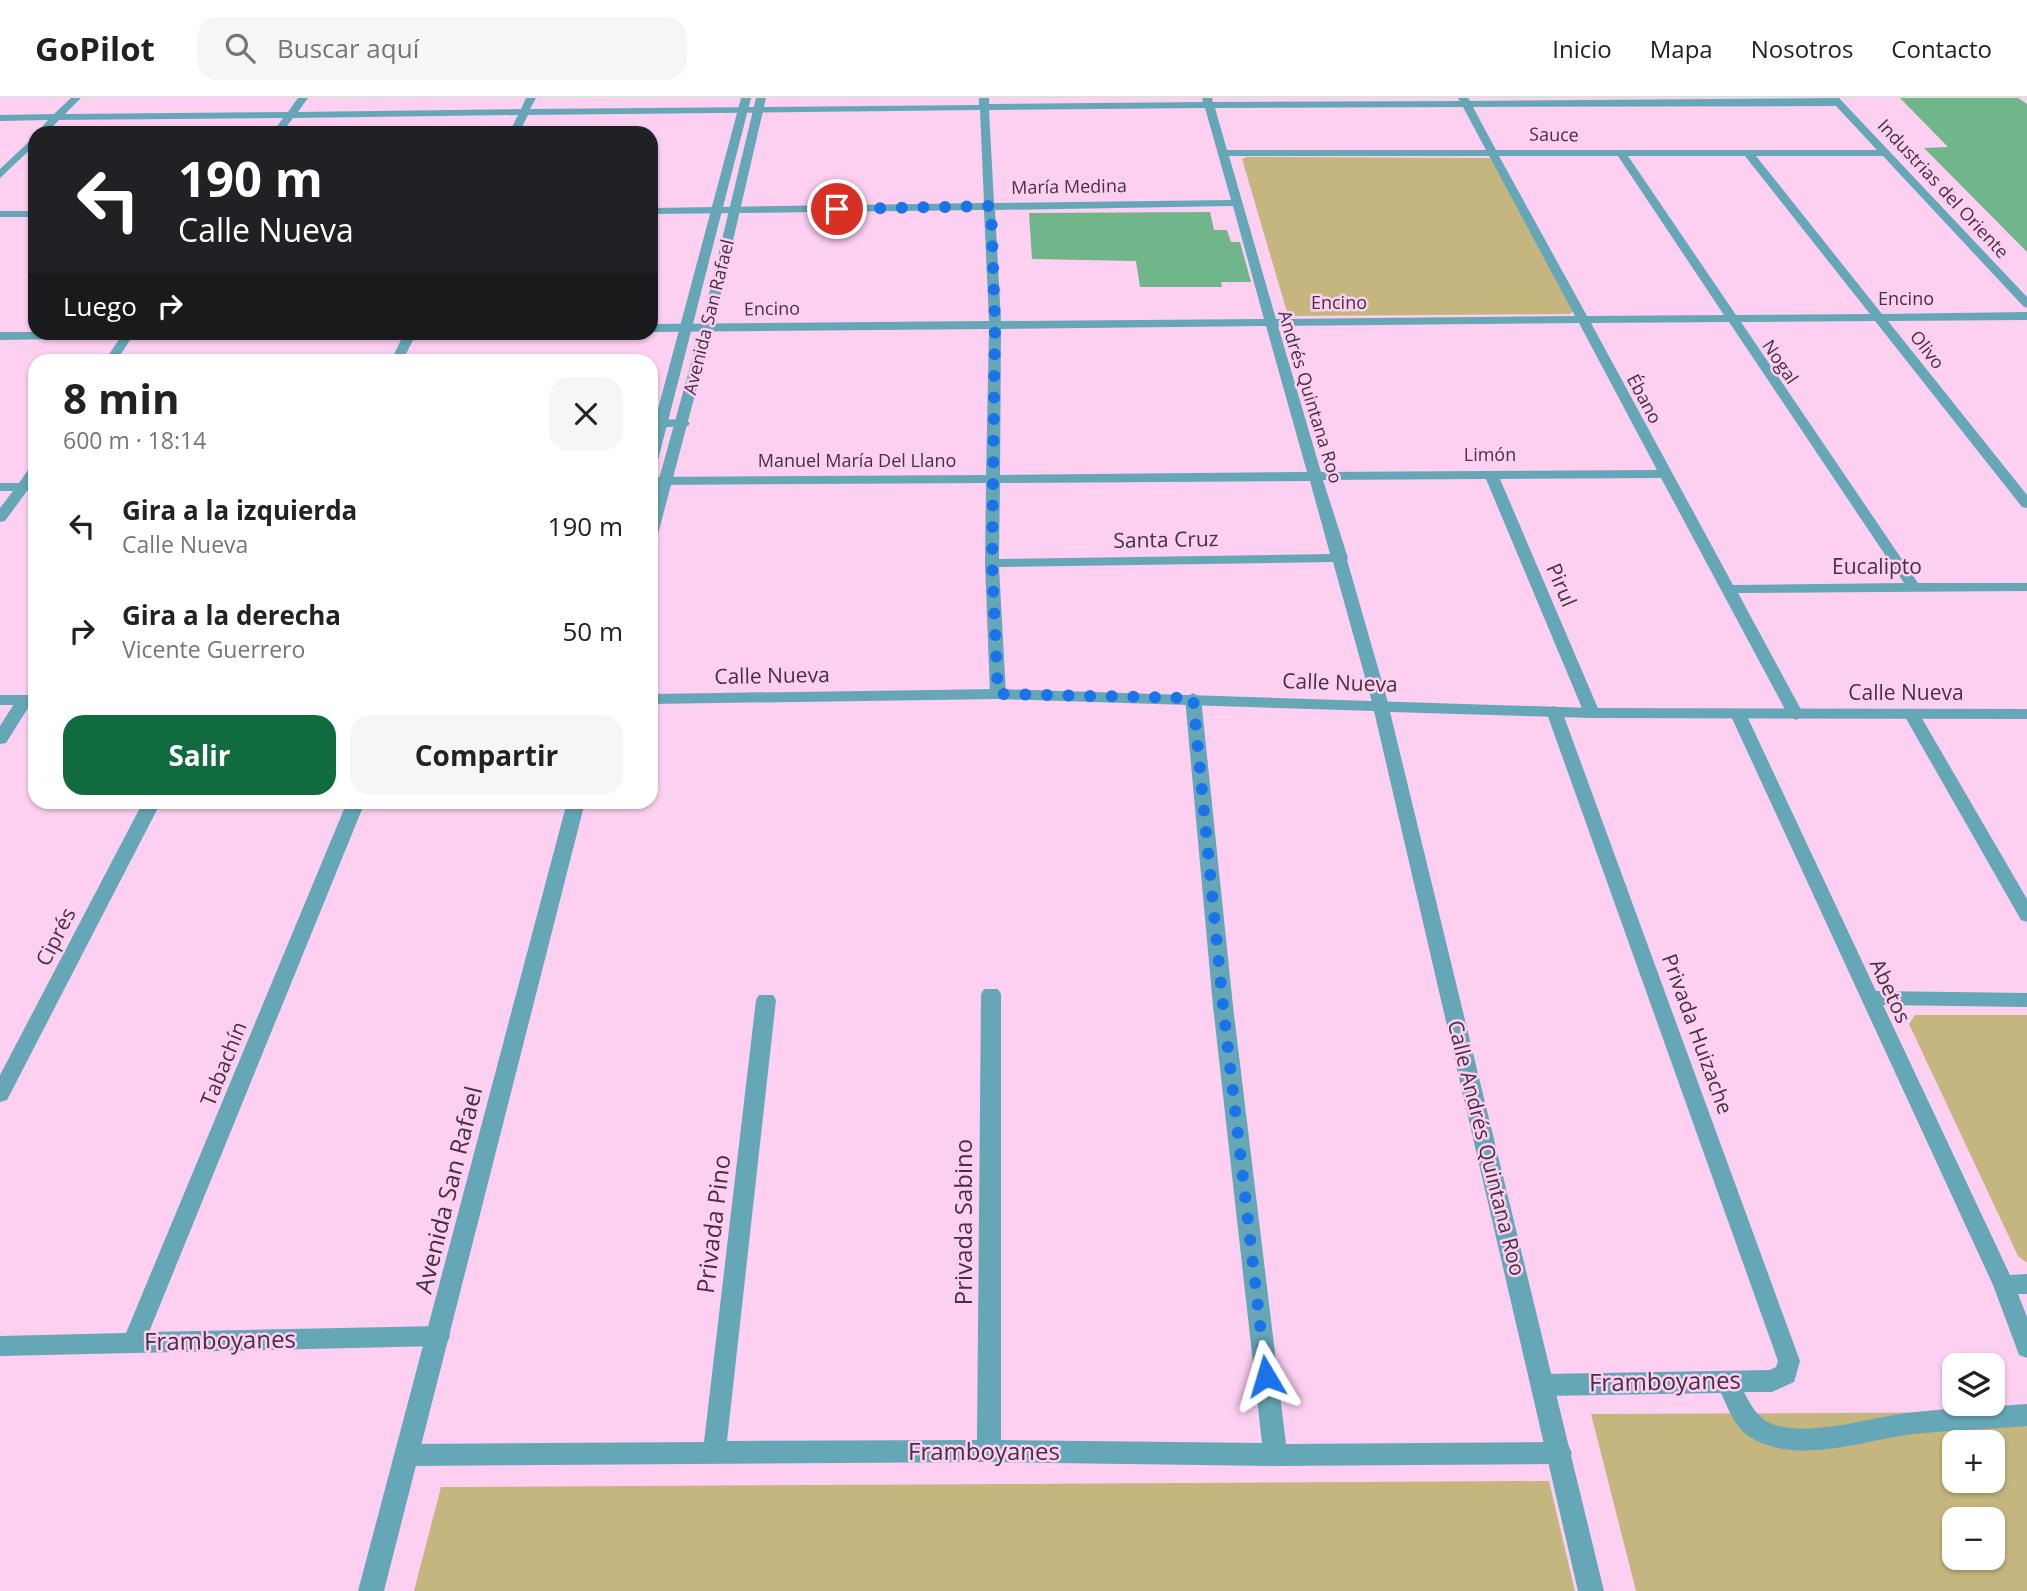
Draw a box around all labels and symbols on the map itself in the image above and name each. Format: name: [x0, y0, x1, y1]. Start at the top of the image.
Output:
street label: Industrias del Oriente: [1873, 114, 2015, 263]
street label: Sauce: [1529, 122, 1579, 146]
street label: María Medina: [1011, 173, 1127, 199]
pin: [807, 179, 867, 239]
street label: Avenida San Rafael: [677, 237, 739, 397]
street label: Encino: [1878, 286, 1934, 310]
street label: Encino: [1311, 290, 1367, 314]
street label: Encino: [744, 296, 800, 320]
street label: Andrés Quintana Roo: [1273, 307, 1349, 486]
street label: Olivo: [1905, 325, 1950, 374]
street label: Nogal: [1757, 335, 1804, 388]
street label: Ébano: [1622, 370, 1668, 428]
street label: Limón: [1464, 442, 1516, 466]
street label: Manuel María Del Llano: [758, 448, 956, 472]
street label: Santa Cruz: [1113, 524, 1219, 554]
street label: Eucalipto: [1832, 552, 1922, 580]
street label: Pirul: [1540, 559, 1584, 611]
street label: Calle Nueva: [714, 660, 830, 690]
street label: Calle Nueva: [1282, 666, 1398, 698]
street label: Calle Nueva: [1848, 678, 1964, 706]
street label: Ciprés: [29, 903, 82, 970]
street label: Privada Huizache: [1656, 950, 1740, 1118]
street label: Abetos: [1864, 954, 1918, 1027]
street label: Tabachín: [193, 1017, 253, 1110]
street label: Calle Andrés Quintana Roo: [1442, 1017, 1532, 1278]
street label: Avenida San Rafael: [406, 1083, 489, 1297]
street label: Privada Sabino: [946, 1139, 979, 1305]
street label: Privada Pino: [688, 1153, 737, 1295]
street label: Framboyanes: [144, 1322, 296, 1357]
position arrow: [1229, 1339, 1303, 1413]
street label: Framboyanes: [1589, 1363, 1741, 1398]
street label: Framboyanes: [908, 1434, 1060, 1467]

